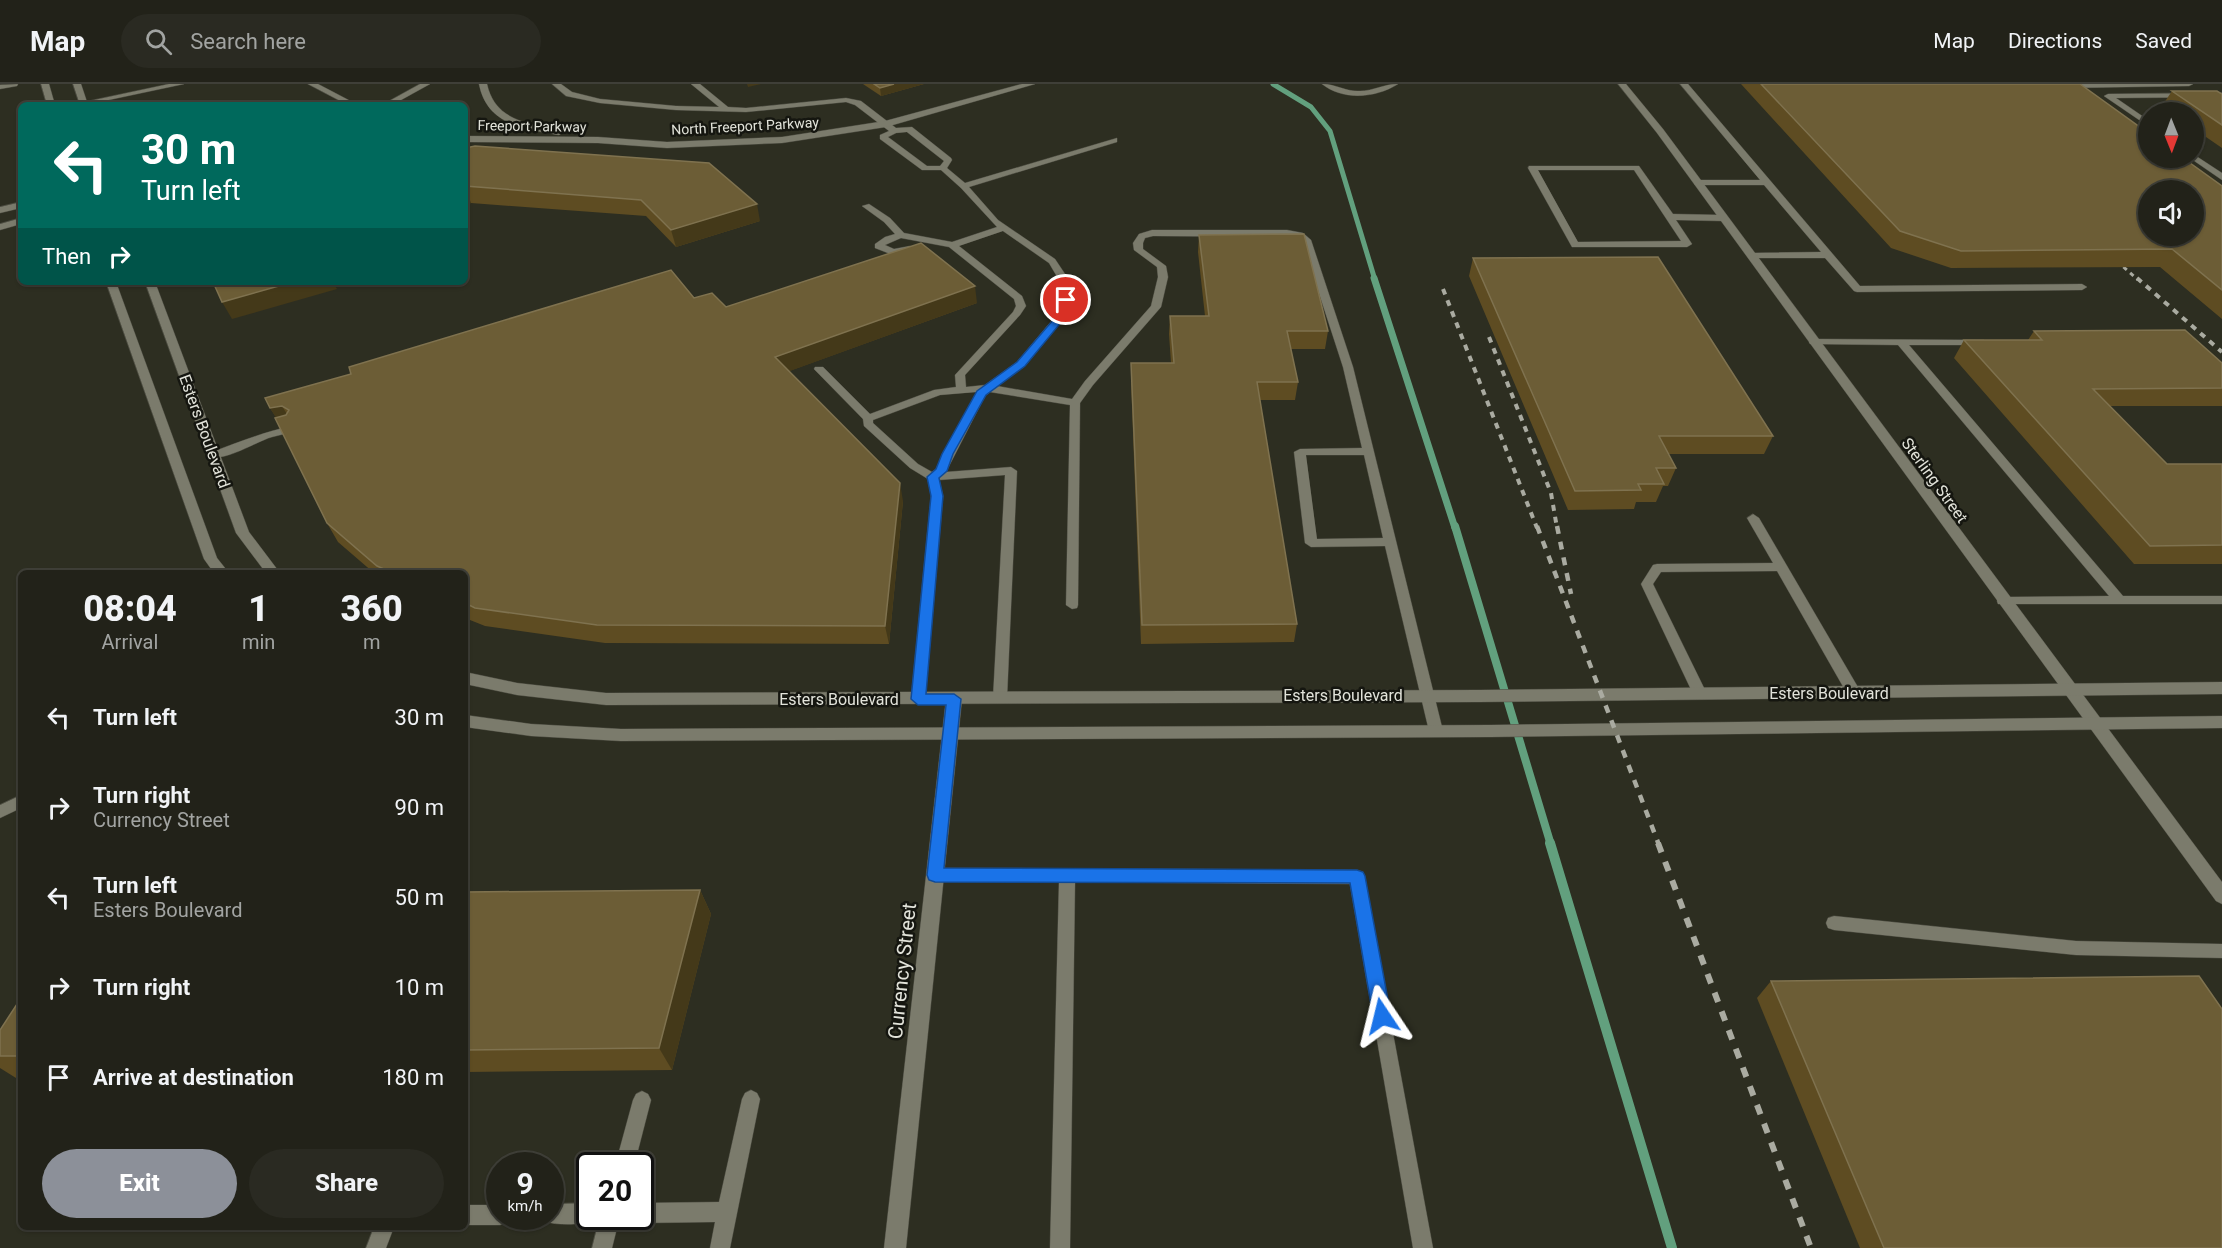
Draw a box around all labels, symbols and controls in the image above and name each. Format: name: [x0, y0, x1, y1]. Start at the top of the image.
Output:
search box: [121, 14, 541, 68]
text: Map: [30, 25, 85, 58]
icon: search: [142, 25, 175, 58]
text: Search here: [190, 29, 306, 54]
text: Map: [1933, 29, 1975, 53]
text: Directions: [2008, 29, 2102, 53]
text: Saved: [2135, 29, 2192, 53]
north arrow: [2138, 102, 2204, 168]
map controls: [2138, 102, 2204, 246]
street label: North Freeport Parkway: [671, 114, 820, 138]
street label: Freeport Parkway: [477, 117, 587, 135]
text: 30 m: [141, 125, 236, 174]
icon: left: [42, 126, 120, 204]
text: Turn left: [141, 175, 241, 207]
button: sound: [2138, 180, 2204, 246]
icon: right: [103, 240, 136, 273]
text: Then: [42, 244, 91, 269]
pin: [1040, 274, 1091, 325]
icon: arrive: [1049, 283, 1082, 316]
street label: Esters Boulevard: [175, 372, 234, 491]
street label: Sterling Street: [1897, 434, 1972, 526]
text: 08:04: [83, 588, 177, 630]
text: 1: [248, 588, 269, 630]
text: 360: [341, 588, 403, 630]
text: Arrival: [102, 630, 158, 654]
text: min: [242, 630, 275, 654]
text: m: [363, 630, 380, 654]
street label: Esters Boulevard: [1769, 684, 1889, 703]
street label: Esters Boulevard: [1283, 686, 1403, 705]
street label: Esters Boulevard: [779, 690, 899, 709]
icon: left: [42, 701, 75, 734]
text: Turn left: [93, 705, 177, 730]
text: 30 m: [395, 705, 444, 730]
text: Turn right: [93, 783, 190, 808]
icon: right: [42, 791, 75, 824]
text: 90 m: [395, 795, 444, 820]
text: Currency Street: [93, 808, 230, 832]
text: Turn left: [93, 873, 177, 898]
icon: left: [42, 881, 75, 914]
text: 50 m: [395, 885, 444, 910]
text: Esters Boulevard: [93, 898, 242, 922]
street label: Currency Street: [883, 902, 921, 1040]
icon: right: [42, 971, 75, 1004]
text: Turn right: [93, 975, 190, 1000]
text: 10 m: [395, 975, 444, 1000]
position arrow: [1350, 984, 1414, 1048]
icon: arrive: [42, 1061, 75, 1094]
text: Arrive at destination: [93, 1065, 294, 1090]
text: 180 m: [382, 1065, 444, 1090]
button: Exit: [42, 1149, 237, 1218]
button: Share: [249, 1149, 444, 1218]
speed limit sign: 20: [576, 1152, 654, 1230]
text: 9: [516, 1166, 534, 1201]
text: km/h: [507, 1197, 543, 1215]

